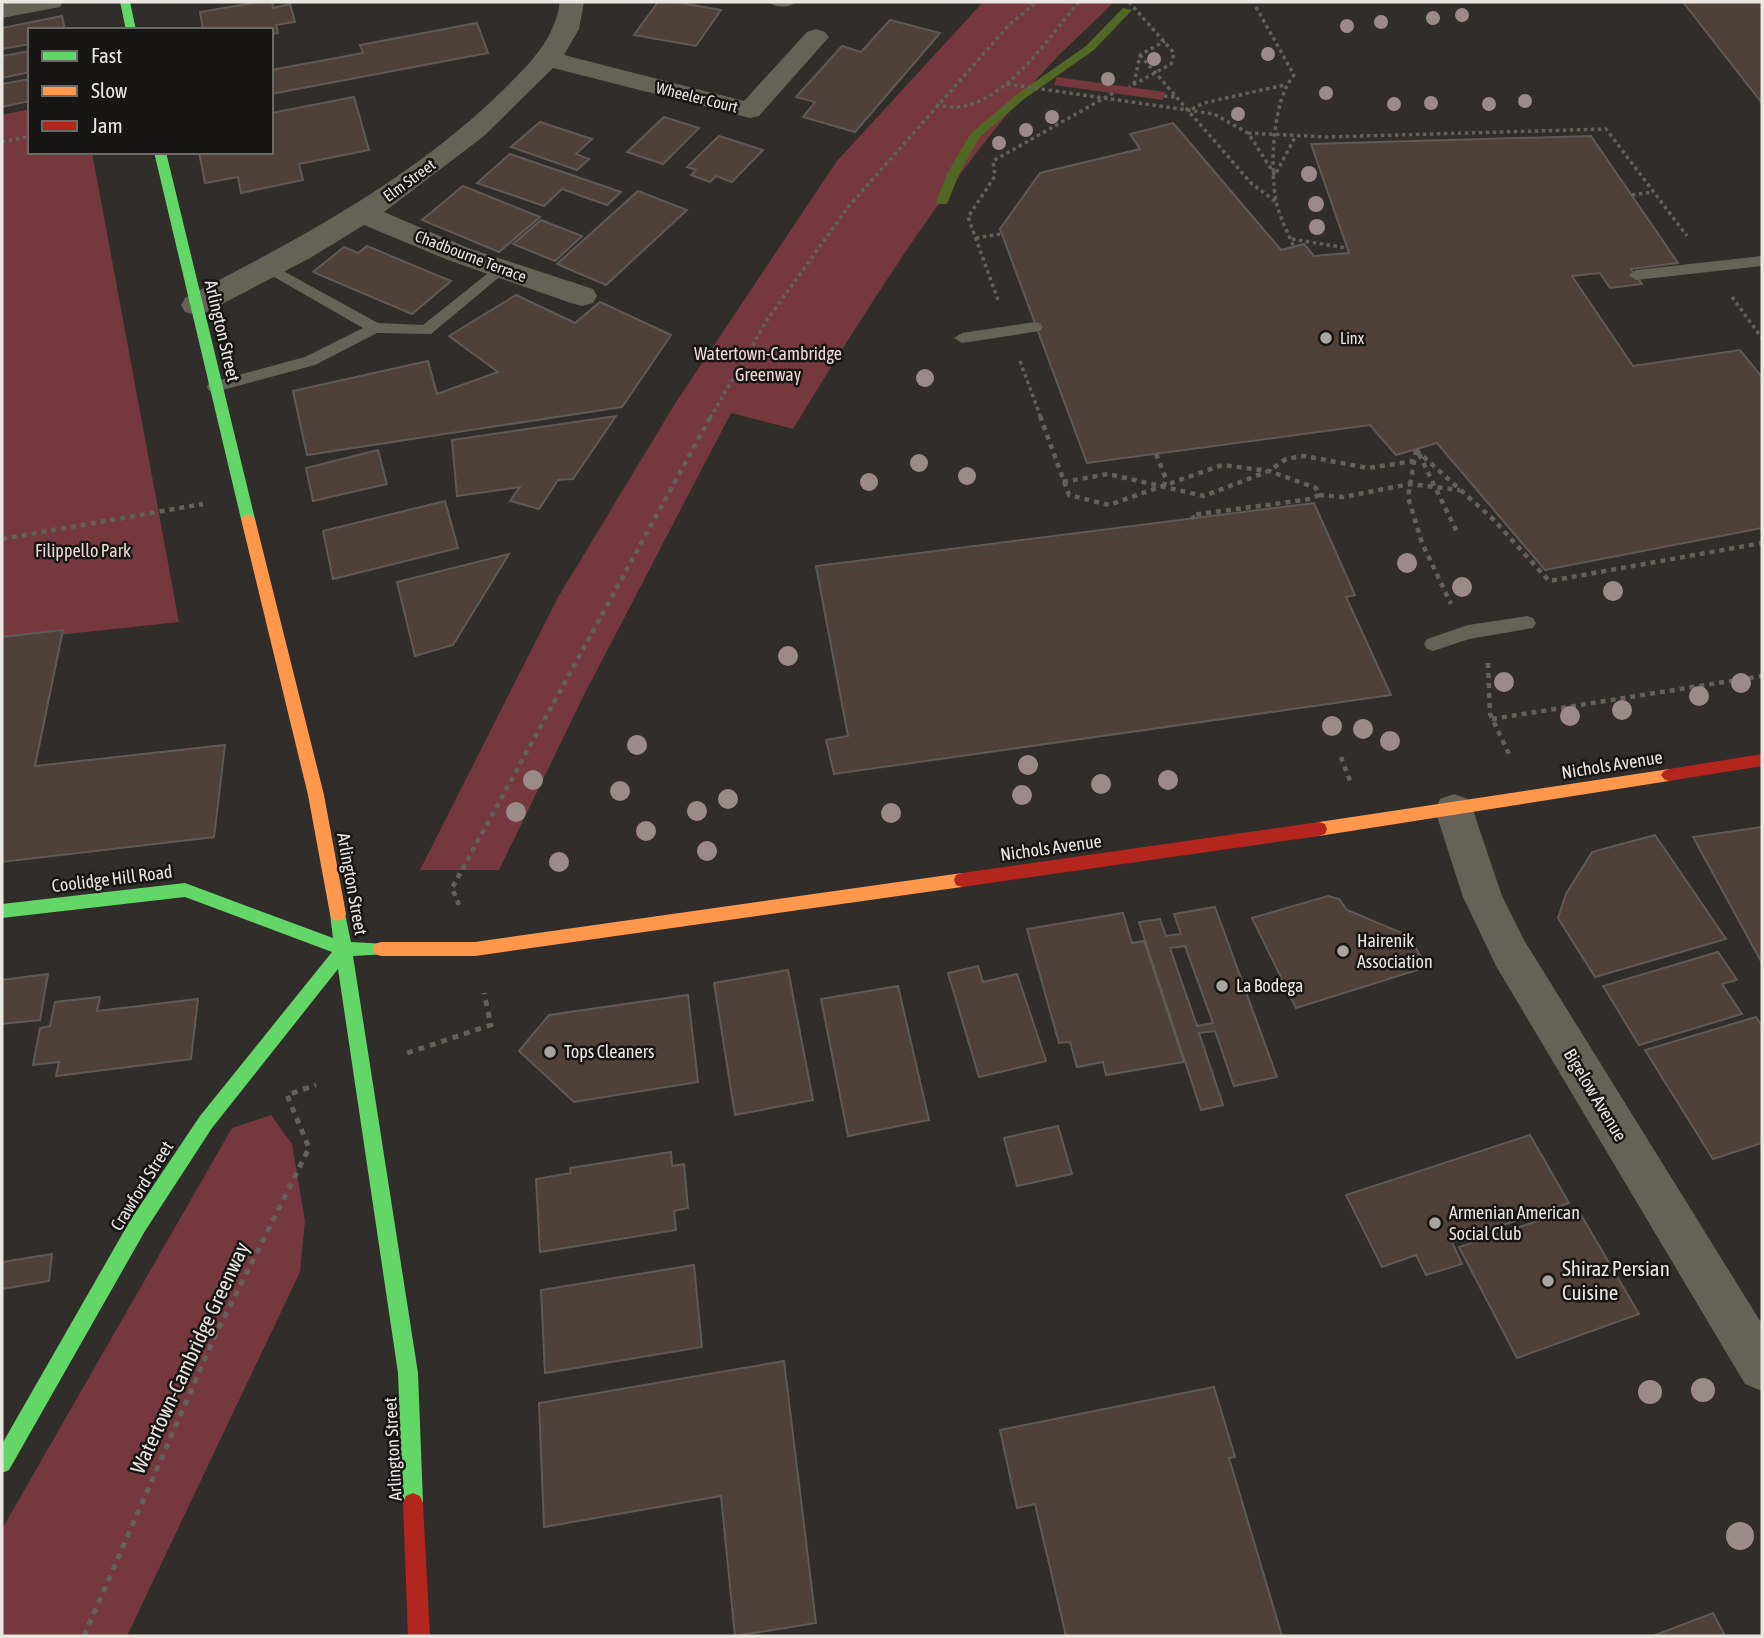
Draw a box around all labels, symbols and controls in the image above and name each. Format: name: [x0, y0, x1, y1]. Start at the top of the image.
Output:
legend: [28, 28, 273, 154]
text: Fast: [91, 43, 122, 67]
text: Slow: [91, 78, 128, 102]
street label: Wheeler Court: [654, 78, 740, 116]
text: Jam: [91, 113, 123, 137]
street label: Elm Street: [379, 155, 439, 205]
street label: Chadbourne Terrace: [413, 226, 529, 286]
street label: Arlington Street: [201, 278, 244, 384]
place label: Linx: [1340, 329, 1365, 347]
marker: Linx: [1318, 330, 1334, 346]
park label: Watertown-Cambridge Greenway: [694, 343, 842, 385]
park label: Filippello Park: [35, 540, 131, 561]
street label: Nichols Avenue: [1560, 746, 1664, 783]
street label: Nichols Avenue: [999, 830, 1103, 865]
street label: Arlington Street: [333, 831, 372, 937]
street label: Coolidge Hill Road: [50, 861, 173, 896]
place label: Hairenik Association: [1357, 930, 1433, 972]
marker: Hairenik Association: [1335, 943, 1351, 959]
place label: La Bodega: [1236, 975, 1303, 996]
marker: La Bodega: [1214, 978, 1230, 994]
place label: Tops Cleaners: [564, 1041, 654, 1062]
marker: Tops Cleaners: [542, 1044, 558, 1060]
street label: Bigelow Avenue: [1560, 1045, 1631, 1145]
street label: Crawford Street: [106, 1137, 177, 1234]
place label: Armenian American Social Club: [1449, 1202, 1580, 1244]
marker: Armenian American Social Club: [1427, 1215, 1443, 1231]
street label: Watertown-Cambridge Greenway: [125, 1238, 254, 1477]
place label: Shiraz Persian Cuisine: [1562, 1256, 1670, 1304]
marker: Shiraz Persian Cuisine: [1540, 1273, 1556, 1289]
street label: Arlington Street: [379, 1397, 406, 1501]

